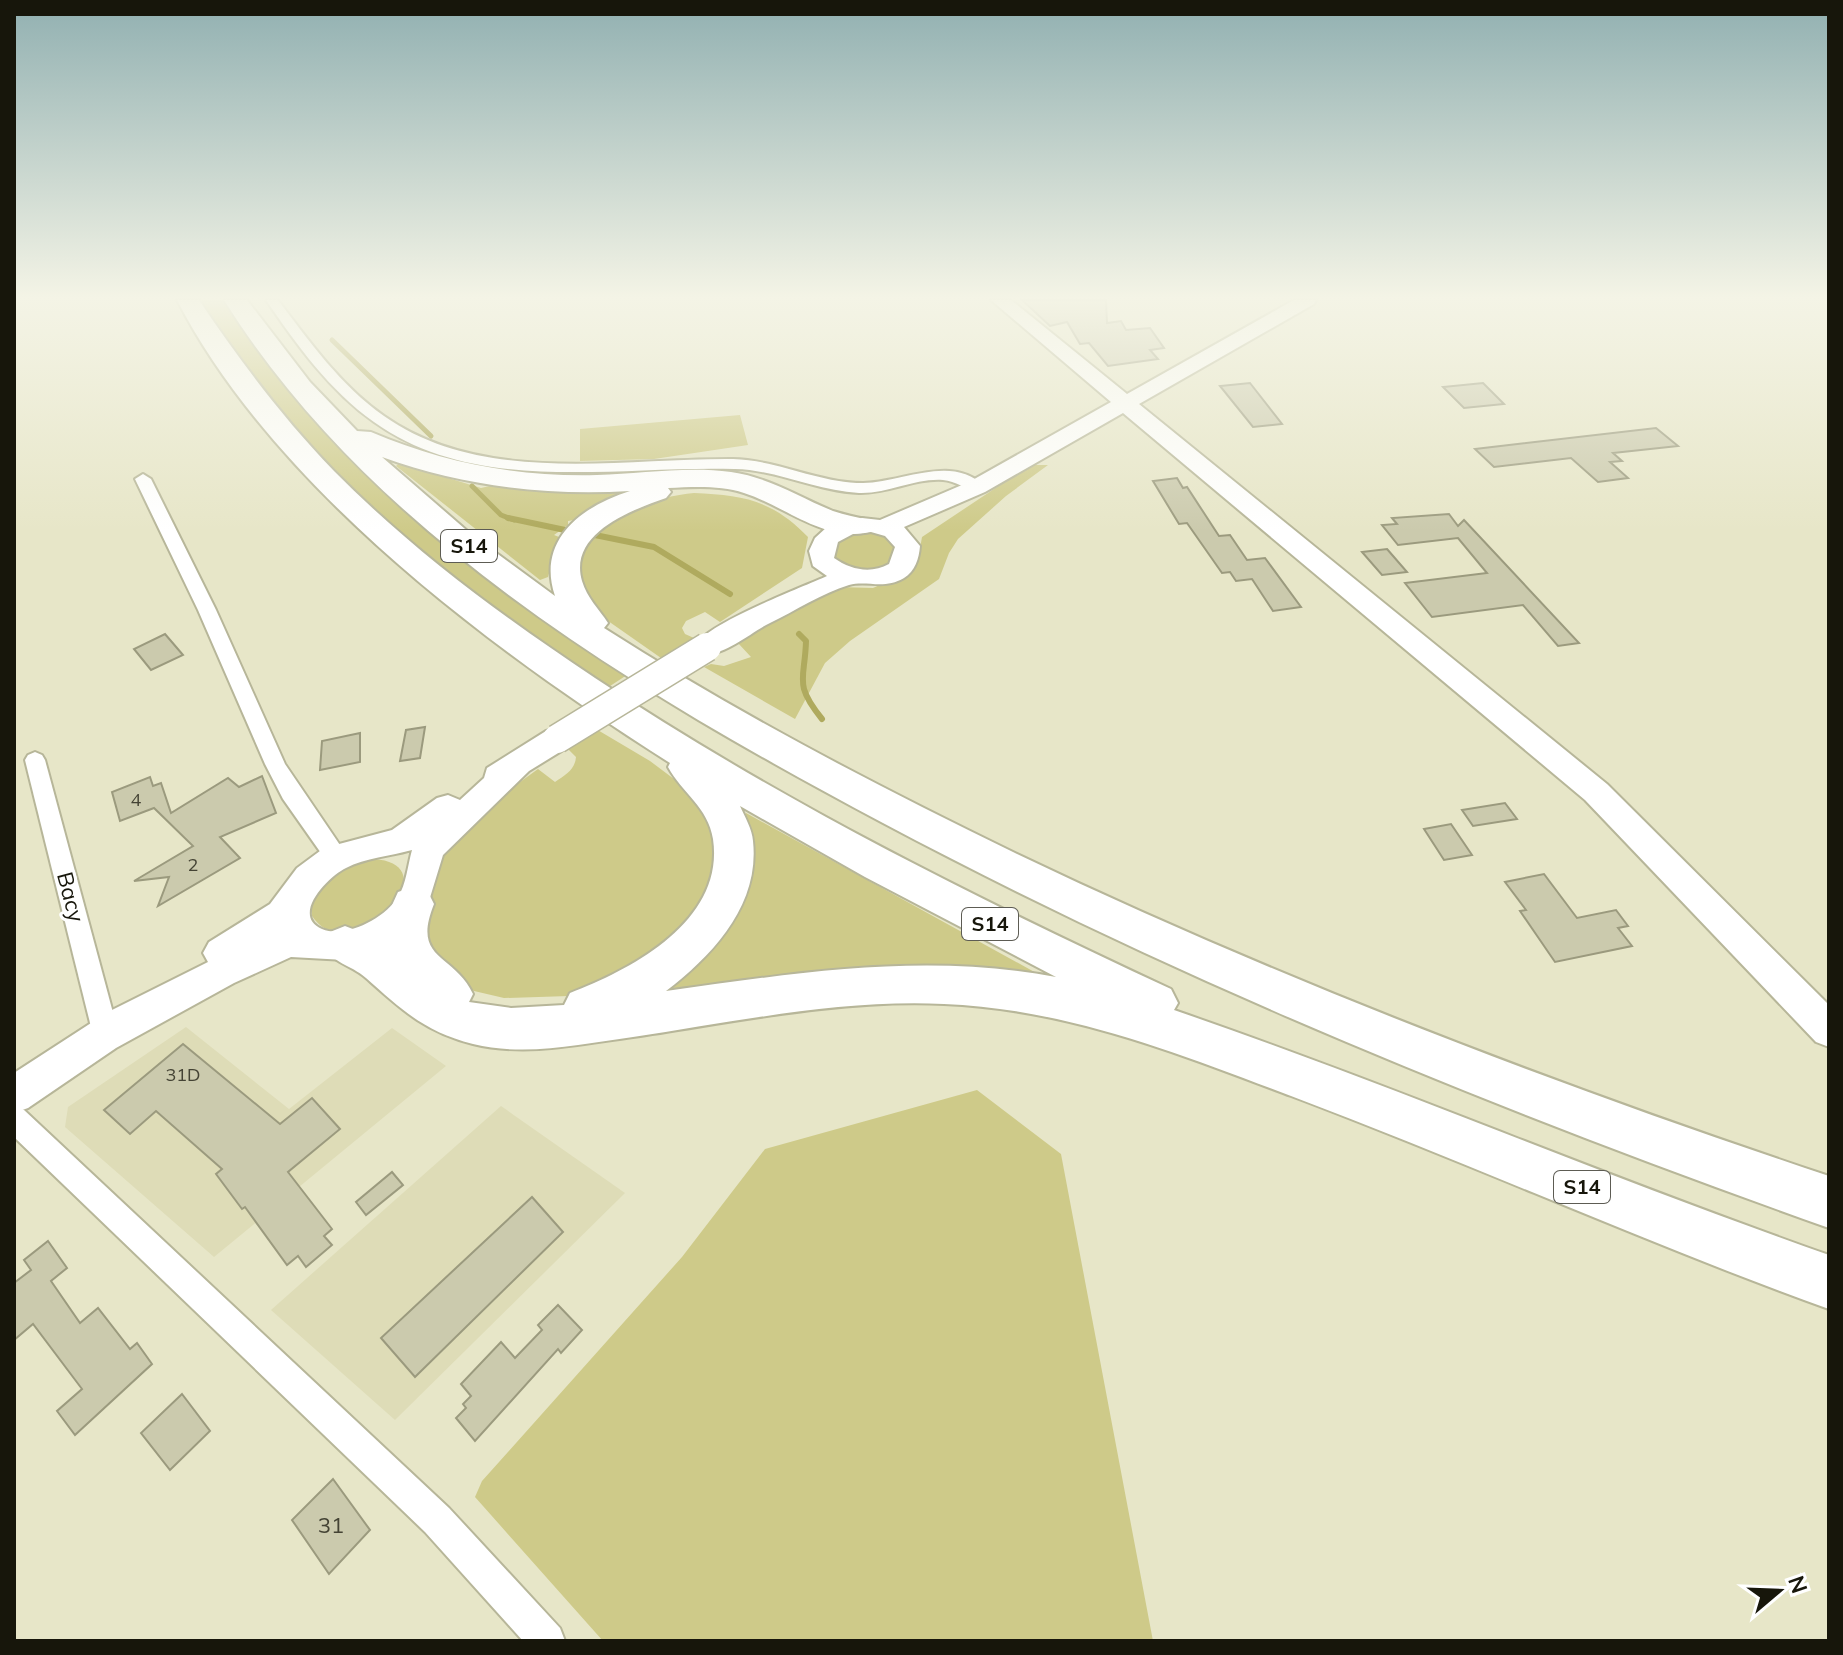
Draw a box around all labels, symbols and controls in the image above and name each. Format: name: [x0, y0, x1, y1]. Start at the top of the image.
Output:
road number: S14: [441, 530, 497, 562]
house number: 4: [131, 788, 142, 811]
house number: 2: [188, 853, 198, 876]
street label: Bacy: [51, 869, 91, 925]
road number: S14: [962, 908, 1018, 940]
house number: 31D: [165, 1063, 201, 1086]
road number: S14: [1554, 1171, 1610, 1203]
house number: 31: [318, 1511, 344, 1539]
north arrow: [1739, 1551, 1819, 1631]
text: N: [1782, 1572, 1814, 1597]

